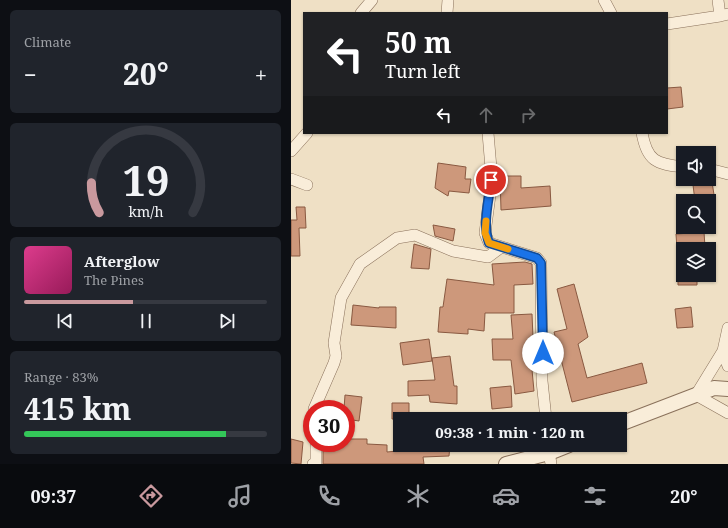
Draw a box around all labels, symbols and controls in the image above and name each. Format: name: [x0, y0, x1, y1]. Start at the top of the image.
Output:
text: 50 m: [385, 23, 452, 61]
icon: left: [319, 28, 371, 80]
text: Climate: [24, 33, 71, 51]
text: 20°: [123, 53, 169, 94]
text: −: [24, 59, 37, 89]
text: +: [255, 59, 267, 89]
text: Turn left: [385, 59, 460, 83]
icon: left: [433, 104, 455, 126]
icon: ahead: [475, 104, 497, 126]
icon: right: [517, 104, 539, 126]
map controls: [676, 146, 716, 282]
button: sound: [676, 146, 716, 186]
text: 19: [122, 152, 169, 208]
pin: [474, 163, 508, 197]
icon: arrive: [480, 169, 502, 191]
button: search: [676, 194, 716, 234]
text: km/h: [128, 202, 163, 221]
button: layers: [676, 242, 716, 282]
text: Afterglow: [84, 251, 160, 271]
text: The Pines: [84, 271, 144, 289]
icon: previous: [54, 310, 76, 332]
icon: pause: [135, 310, 157, 332]
icon: next: [216, 310, 238, 332]
position arrow: [522, 332, 564, 374]
text: Range · 83%: [24, 368, 98, 386]
text: 415 km: [24, 388, 131, 429]
speed limit sign: 30: [303, 400, 355, 452]
text: 09:38 · 1 min · 120 m: [435, 422, 585, 442]
icon: directions: [137, 482, 165, 510]
icon: music: [226, 482, 254, 510]
icon: phone: [315, 482, 343, 510]
icon: climate: [404, 482, 432, 510]
icon: car: [492, 482, 520, 510]
icon: filters: [581, 482, 609, 510]
text: 09:37: [30, 484, 77, 508]
text: 20°: [670, 484, 698, 508]

